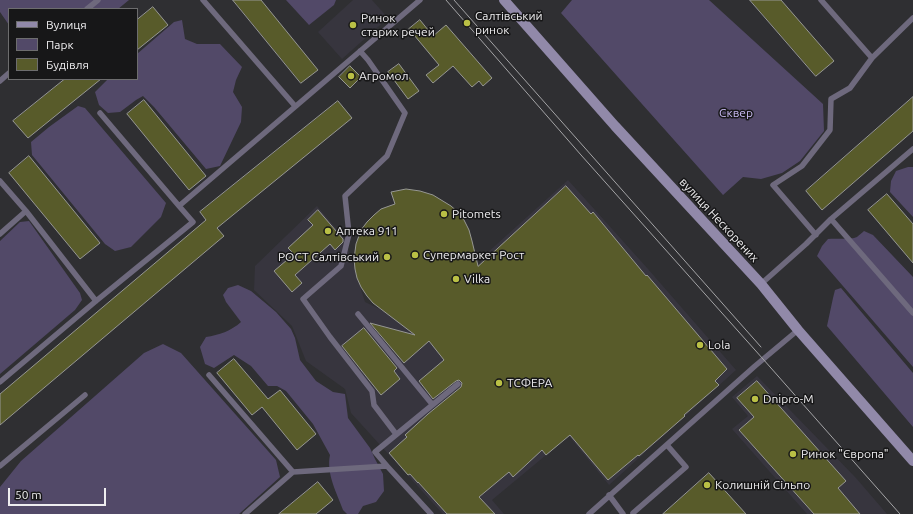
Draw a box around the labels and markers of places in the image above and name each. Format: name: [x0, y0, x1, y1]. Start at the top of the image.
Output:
place label: Салтівський ринок: [475, 9, 543, 37]
place label: Ринок старих речей: [361, 11, 435, 39]
marker: Салтівський ринок: [462, 18, 472, 28]
marker: Ринок старих речей: [348, 20, 358, 30]
place label: Агромол: [359, 69, 408, 83]
marker: Агромол: [346, 71, 356, 81]
place label: Pitomets: [452, 207, 501, 221]
marker: Pitomets: [439, 209, 449, 219]
place label: Аптека 911: [336, 224, 398, 238]
marker: Аптека 911: [323, 226, 333, 236]
place label: Супермаркет Рост: [423, 248, 524, 262]
place label: РОСТ Салтівський: [278, 250, 379, 264]
marker: Супермаркет Рост: [410, 250, 420, 260]
marker: РОСТ Салтівський: [382, 252, 392, 262]
place label: Vilka: [464, 272, 490, 286]
marker: Vilka: [451, 274, 461, 284]
place label: Lola: [708, 338, 730, 352]
marker: Lola: [695, 340, 705, 350]
place label: ТСФЕРА: [507, 376, 552, 390]
marker: ТСФЕРА: [494, 378, 504, 388]
place label: Dnipro-M: [763, 392, 814, 406]
marker: Dnipro-M: [750, 394, 760, 404]
place label: Ринок "Європа": [801, 447, 889, 461]
marker: Ринок "Європа": [788, 449, 798, 459]
place label: Колишній Сільпо: [715, 478, 810, 492]
marker: Колишній Сільпо: [702, 480, 712, 490]

